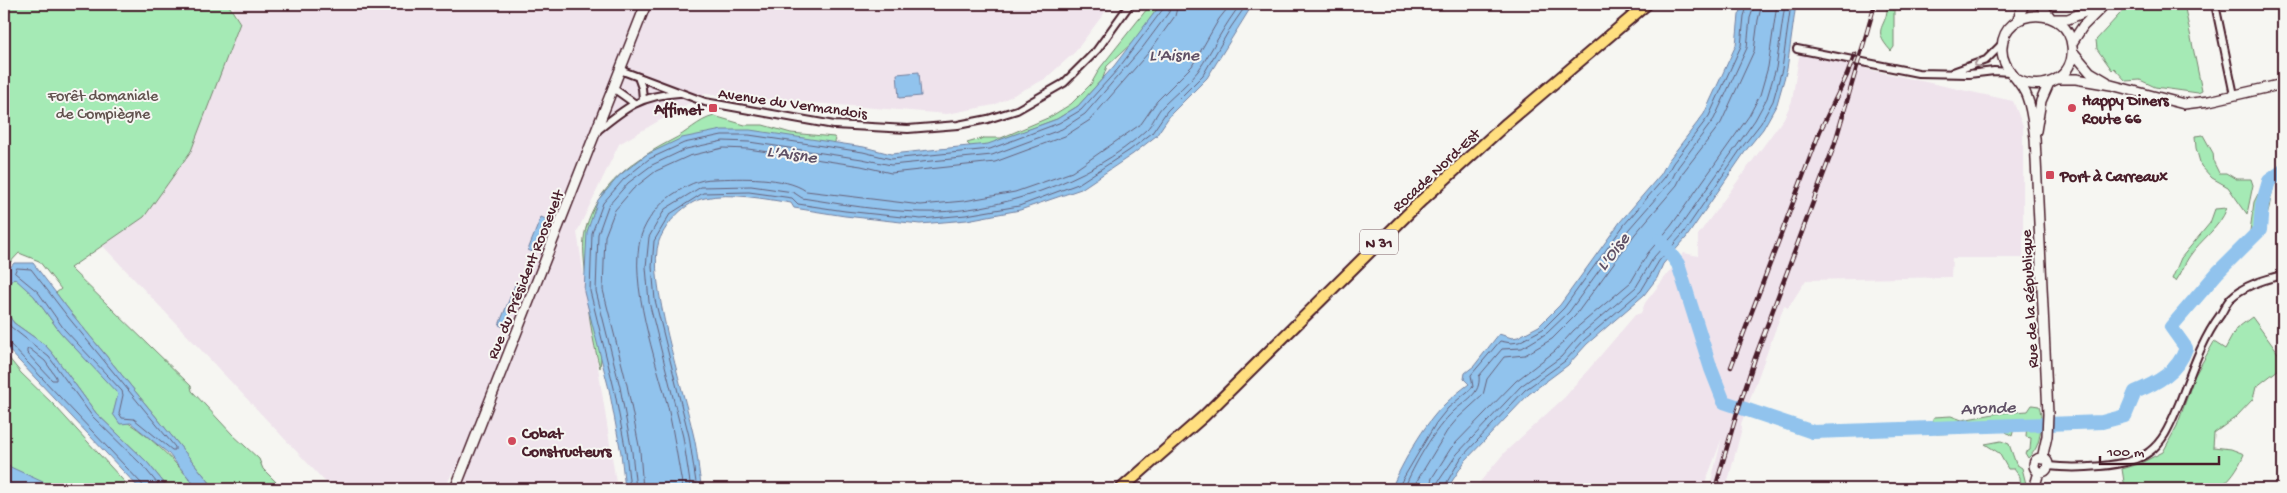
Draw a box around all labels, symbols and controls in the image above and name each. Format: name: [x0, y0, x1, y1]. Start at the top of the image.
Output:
water label: L'Aisne: [1149, 46, 1200, 67]
one-way arrow: [1973, 57, 1982, 68]
street label: Avenue du Vermandois: [717, 86, 869, 125]
park label: Forêt domaniale de Compiègne: [47, 88, 159, 125]
place label: Happy Diners Route 66: [2081, 93, 2170, 130]
place label: Affimet: [653, 101, 704, 121]
marker: Affimet: [707, 102, 719, 114]
marker: Happy Diners Route 66: [2066, 102, 2078, 114]
street label: Rocade Nord-Est: [1389, 125, 1486, 217]
water label: L'Aisne: [765, 142, 819, 169]
marker: Port à Carreaux: [2044, 169, 2056, 181]
place label: Port à Carreaux: [2059, 169, 2168, 188]
street label: Rue du Président Roosevelt: [485, 187, 570, 363]
water label: L'Oise: [1593, 229, 1636, 275]
street label: Rue de la République: [2018, 229, 2045, 368]
road number: N 31: [1360, 230, 1398, 254]
water label: Aronde: [1960, 398, 2017, 421]
place label: Cobat Constructeurs: [521, 426, 613, 463]
scale bar: [2100, 433, 2218, 465]
marker: Cobat Constructeurs: [506, 435, 518, 447]
text: 100 m: [2106, 444, 2145, 462]

